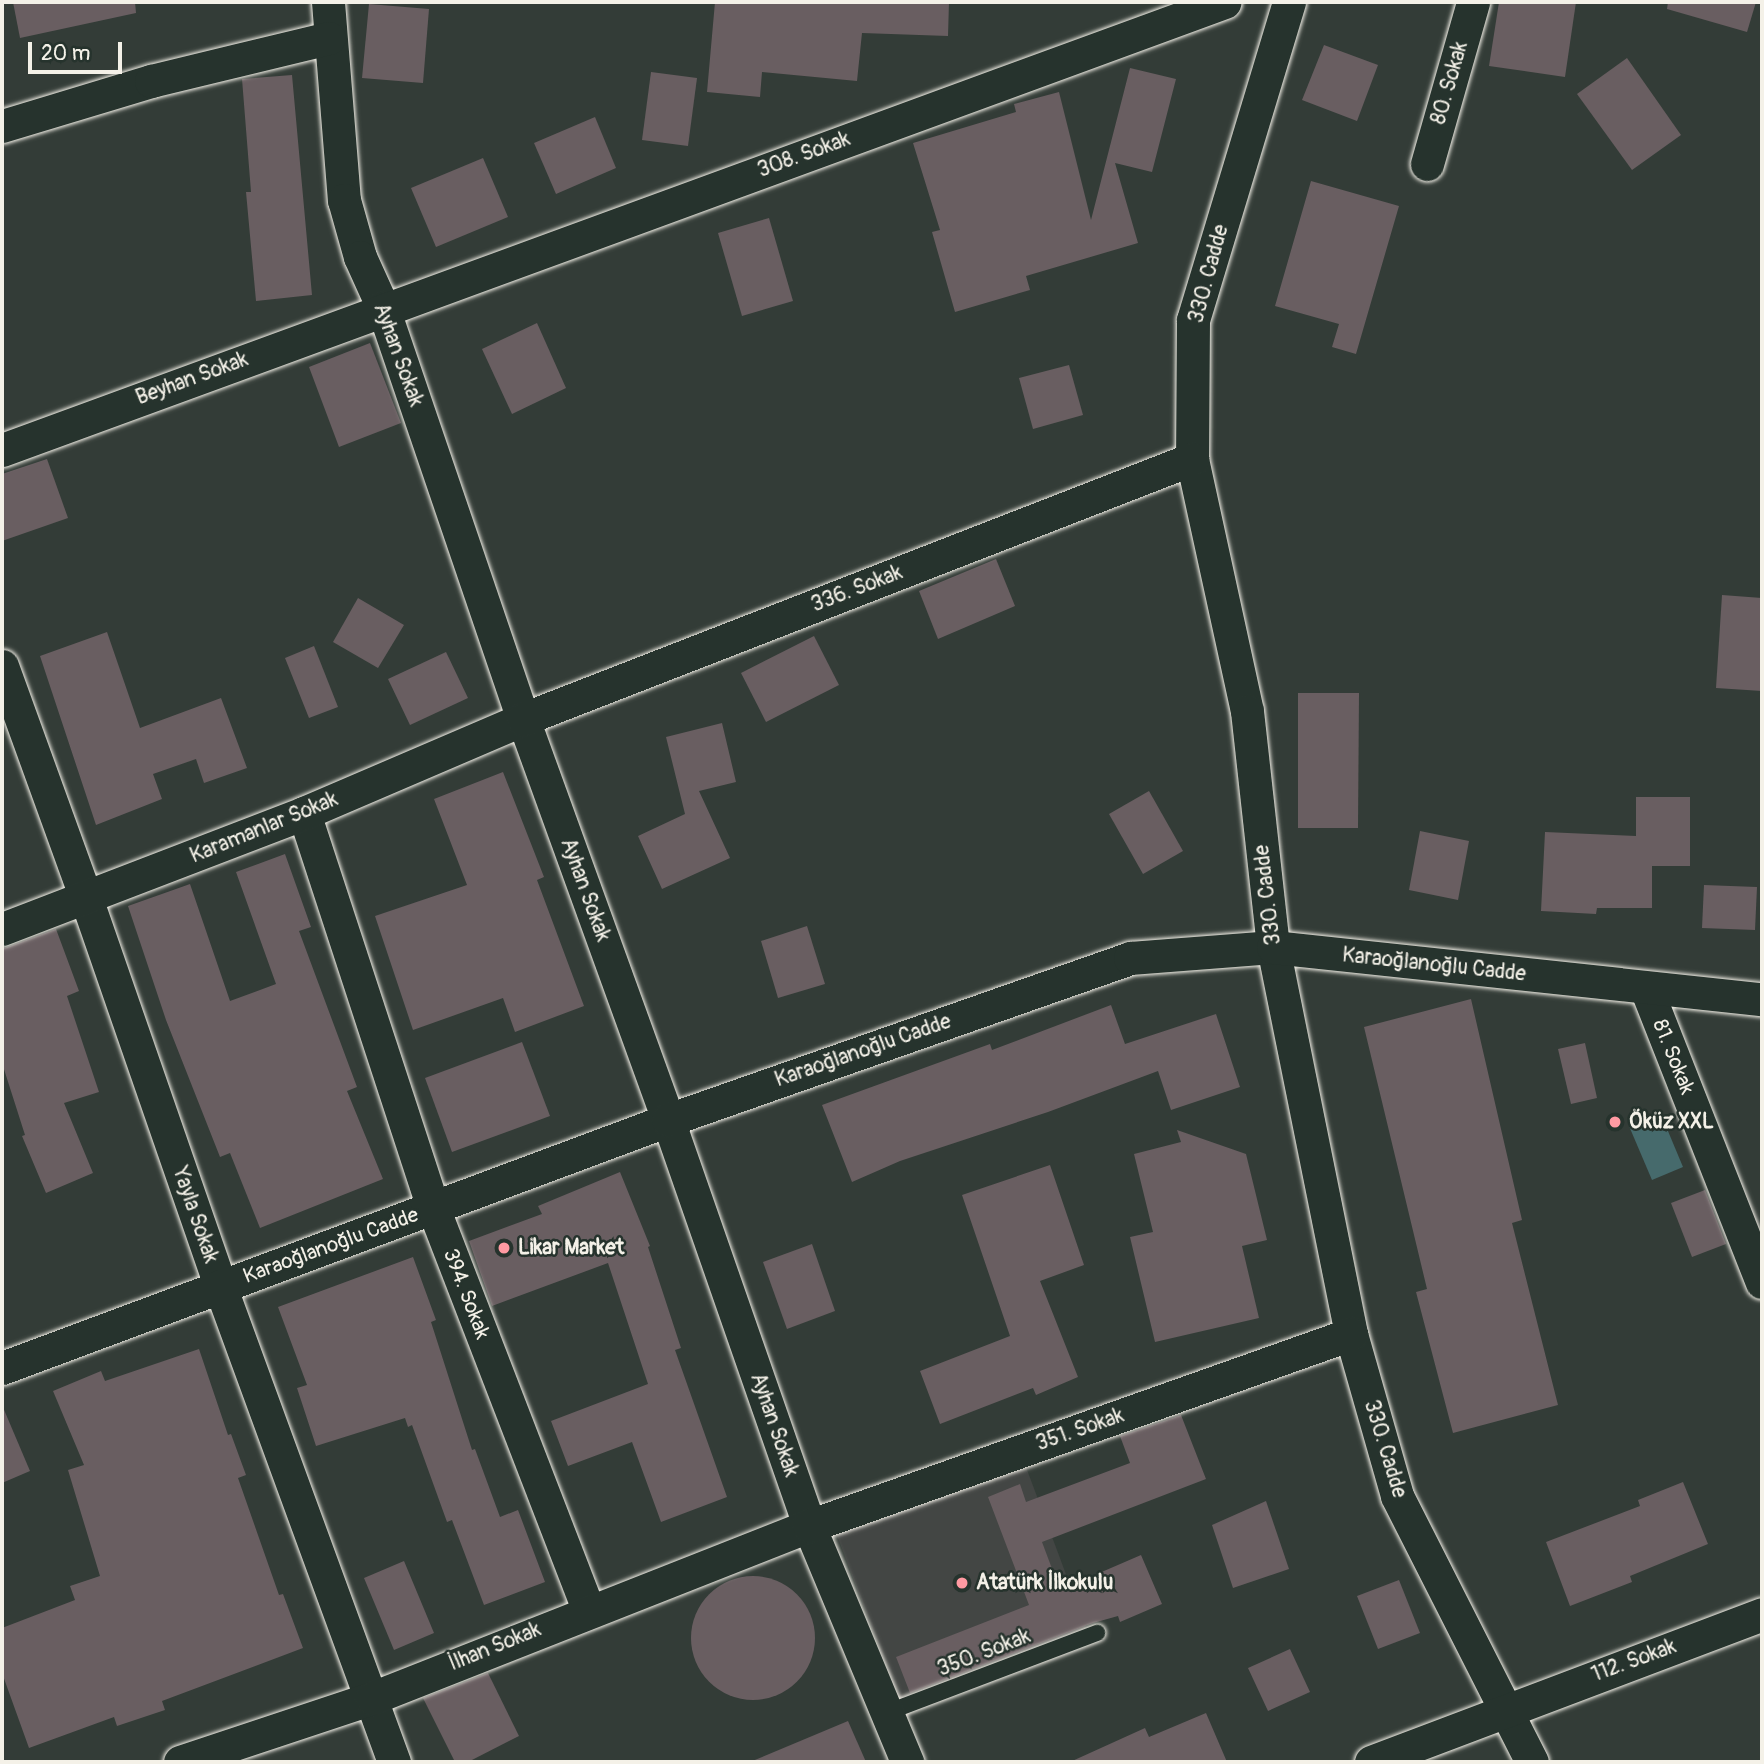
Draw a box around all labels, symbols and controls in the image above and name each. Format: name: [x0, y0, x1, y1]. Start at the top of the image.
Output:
scale bar: [32, 28, 126, 72]
street label: 80. Sokak: [1426, 39, 1474, 127]
text: 20 m: [41, 40, 90, 67]
street label: 308. Sokak: [754, 127, 854, 183]
street label: 330. Cadde: [1184, 222, 1234, 326]
street label: Ayhan Sokak: [368, 300, 428, 410]
street label: Beyhan Sokak: [133, 347, 251, 411]
street label: 336. Sokak: [808, 560, 906, 618]
street label: Karamanlar Sokak: [187, 787, 341, 869]
street label: Ayhan Sokak: [555, 835, 615, 945]
street label: 330. Cadde: [1249, 843, 1287, 947]
street label: Karaoğlanoğlu Cadde: [1341, 943, 1527, 987]
street label: Karaoğlanoğlu Cadde: [772, 1009, 954, 1093]
street label: 81. Sokak: [1647, 1016, 1699, 1098]
place label: Öküz XXL: [1629, 1109, 1714, 1135]
marker: Öküz XXL: [1607, 1114, 1623, 1130]
street label: Yayla Sokak: [167, 1164, 223, 1266]
street label: Karaoğlanoğlu Cadde: [240, 1203, 422, 1289]
place label: Likar Market: [518, 1235, 624, 1261]
marker: Likar Market: [496, 1240, 512, 1256]
street label: 394. Sokak: [437, 1245, 495, 1343]
street label: Ayhan Sokak: [745, 1370, 803, 1480]
street label: 330. Cadde: [1358, 1397, 1412, 1501]
street label: 351. Sokak: [1033, 1403, 1127, 1457]
place label: Atatürk İlkokulu: [976, 1570, 1113, 1596]
marker: Atatürk İlkokulu: [954, 1575, 970, 1591]
street label: İlhan Sokak: [445, 1617, 545, 1677]
street label: 350. Sokak: [934, 1624, 1034, 1682]
street label: 112. Sokak: [1588, 1634, 1680, 1688]

